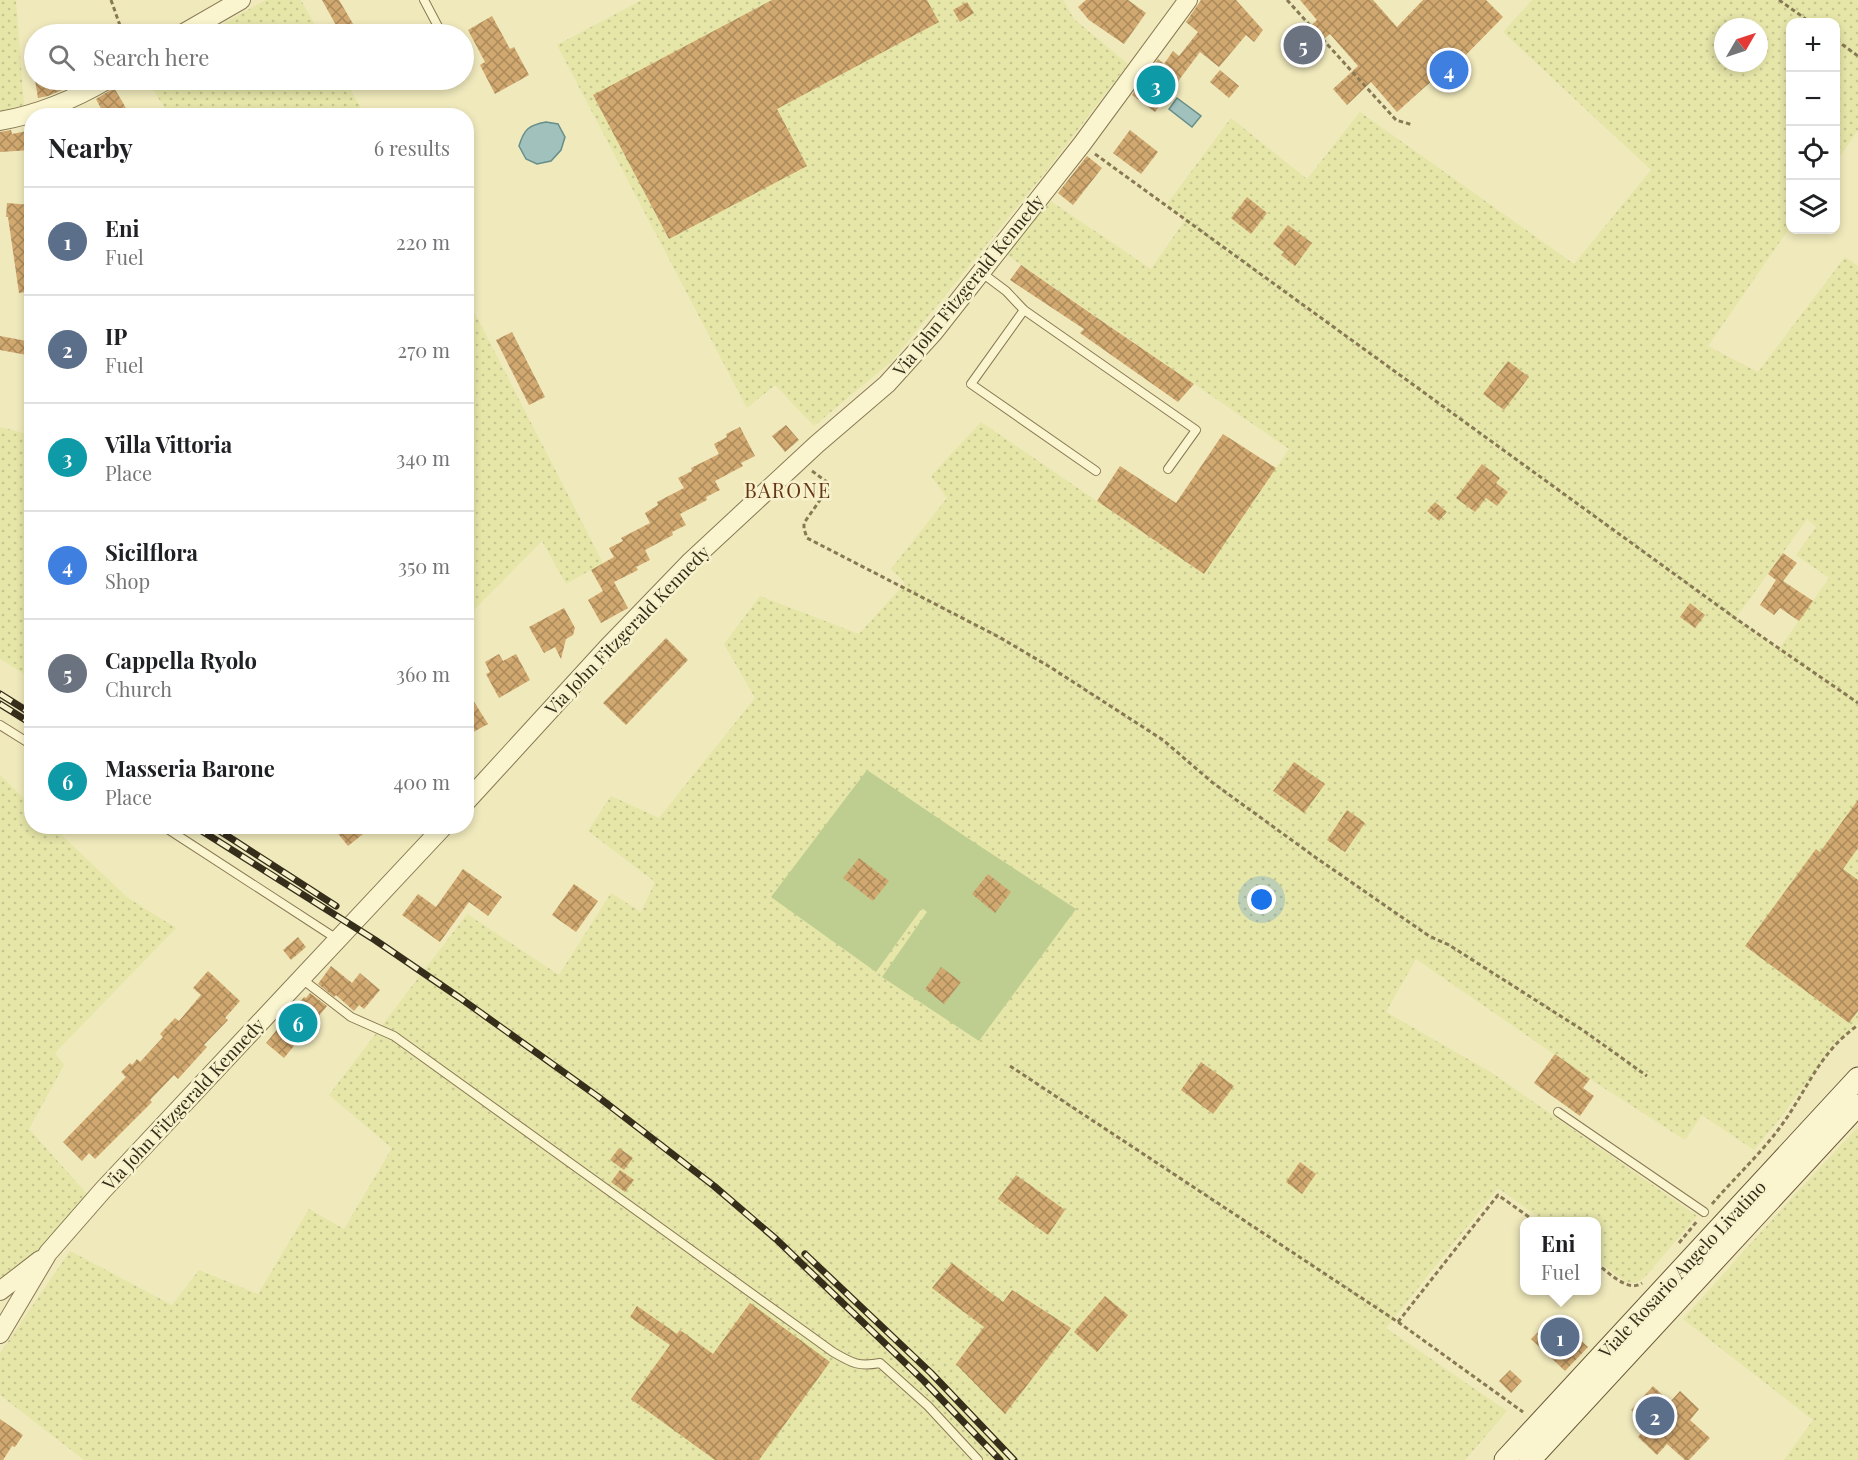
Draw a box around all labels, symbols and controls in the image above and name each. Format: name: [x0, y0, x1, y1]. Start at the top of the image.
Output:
north arrow: [1714, 18, 1768, 72]
map controls: [1786, 18, 1840, 234]
button: +: [1786, 18, 1840, 72]
pin: 5: [1284, 22, 1322, 68]
search box: [24, 24, 474, 90]
icon: search: [45, 41, 78, 74]
text: Search here: [93, 42, 209, 72]
pin: 4: [1430, 48, 1468, 92]
pin: 3: [1136, 62, 1176, 107]
button: −: [1786, 72, 1840, 126]
button: locate: [1786, 126, 1840, 180]
text: Nearby: [48, 130, 133, 165]
text: 6 results: [374, 134, 450, 161]
button: layers: [1786, 180, 1840, 234]
street label: Via John Fitzgerald Kennedy: [887, 189, 1049, 382]
text: Eni: [105, 213, 139, 243]
text: 1: [64, 228, 71, 255]
text: 220 m: [396, 228, 450, 255]
text: Fuel: [105, 243, 144, 270]
text: IP: [105, 321, 127, 351]
text: 2: [62, 336, 73, 363]
text: 270 m: [398, 336, 450, 363]
text: Fuel: [105, 351, 144, 378]
text: Villa Vittoria: [105, 429, 232, 459]
text: 3: [63, 444, 72, 471]
text: 340 m: [396, 444, 450, 471]
text: Place: [105, 459, 152, 486]
district label: BARONE: [744, 476, 832, 503]
text: Sicilflora: [105, 537, 198, 567]
street label: Via John Fitzgerald Kennedy: [539, 540, 715, 721]
text: 4: [62, 552, 73, 579]
text: 350 m: [398, 552, 450, 579]
text: Shop: [105, 567, 150, 594]
text: Cappella Ryolo: [105, 645, 257, 675]
text: 5: [63, 660, 72, 687]
text: 360 m: [396, 660, 450, 687]
text: Church: [105, 675, 172, 702]
text: Masseria Barone: [105, 753, 275, 783]
text: 6: [62, 768, 73, 795]
text: 400 m: [393, 768, 450, 795]
text: Place: [105, 783, 152, 810]
your location: [1247, 885, 1276, 914]
pin: 6: [278, 1000, 318, 1046]
street label: Via John Fitzgerald Kennedy: [96, 1013, 269, 1196]
street label: Viale Rosario Angelo Livatino: [1593, 1175, 1771, 1364]
popup: [1520, 1217, 1601, 1295]
text: Eni: [1541, 1228, 1575, 1258]
text: Fuel: [1541, 1258, 1580, 1285]
pin: 1: [1540, 1314, 1580, 1360]
pin: 2: [1636, 1394, 1674, 1438]

